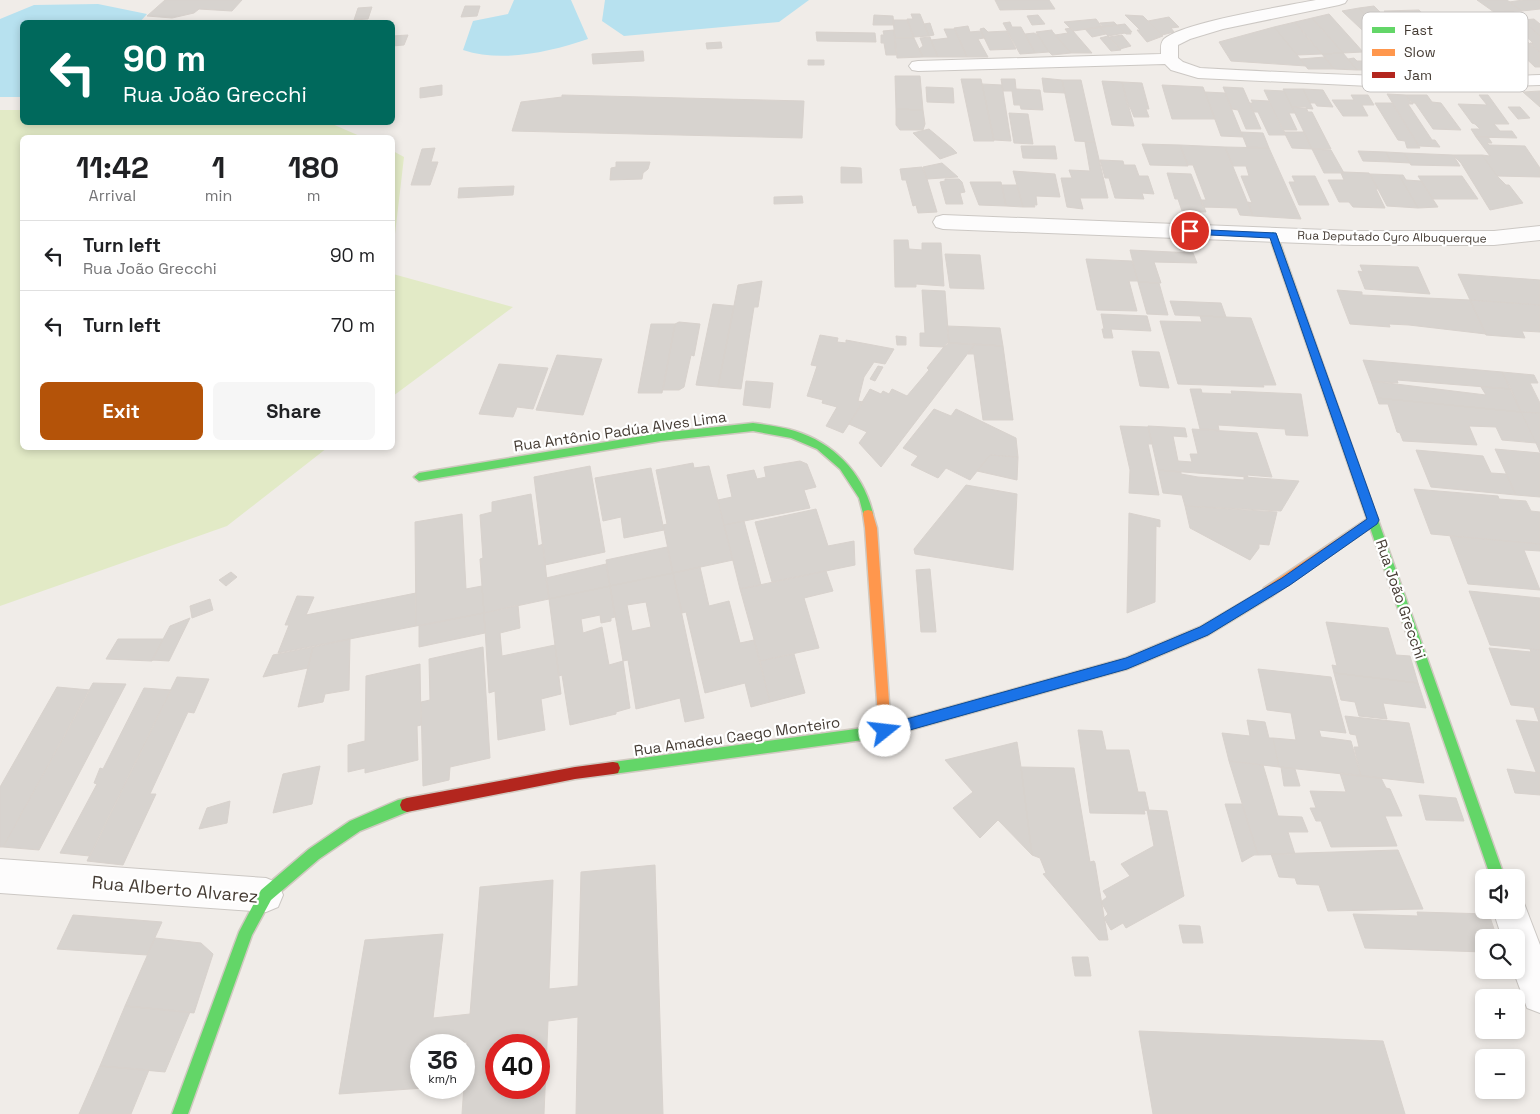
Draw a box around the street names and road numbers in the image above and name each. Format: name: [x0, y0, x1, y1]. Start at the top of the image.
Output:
street label: Rua Deputado Cyro Albuquerque: [1297, 227, 1487, 247]
street label: Rua Antônio Padúa Alves Lima: [512, 407, 728, 455]
street label: Rua João Grecchi: [1372, 537, 1430, 661]
street label: Rua Amadeu Caego Monteiro: [633, 712, 841, 760]
street label: Rua Alberto Alvarez: [91, 870, 259, 908]

